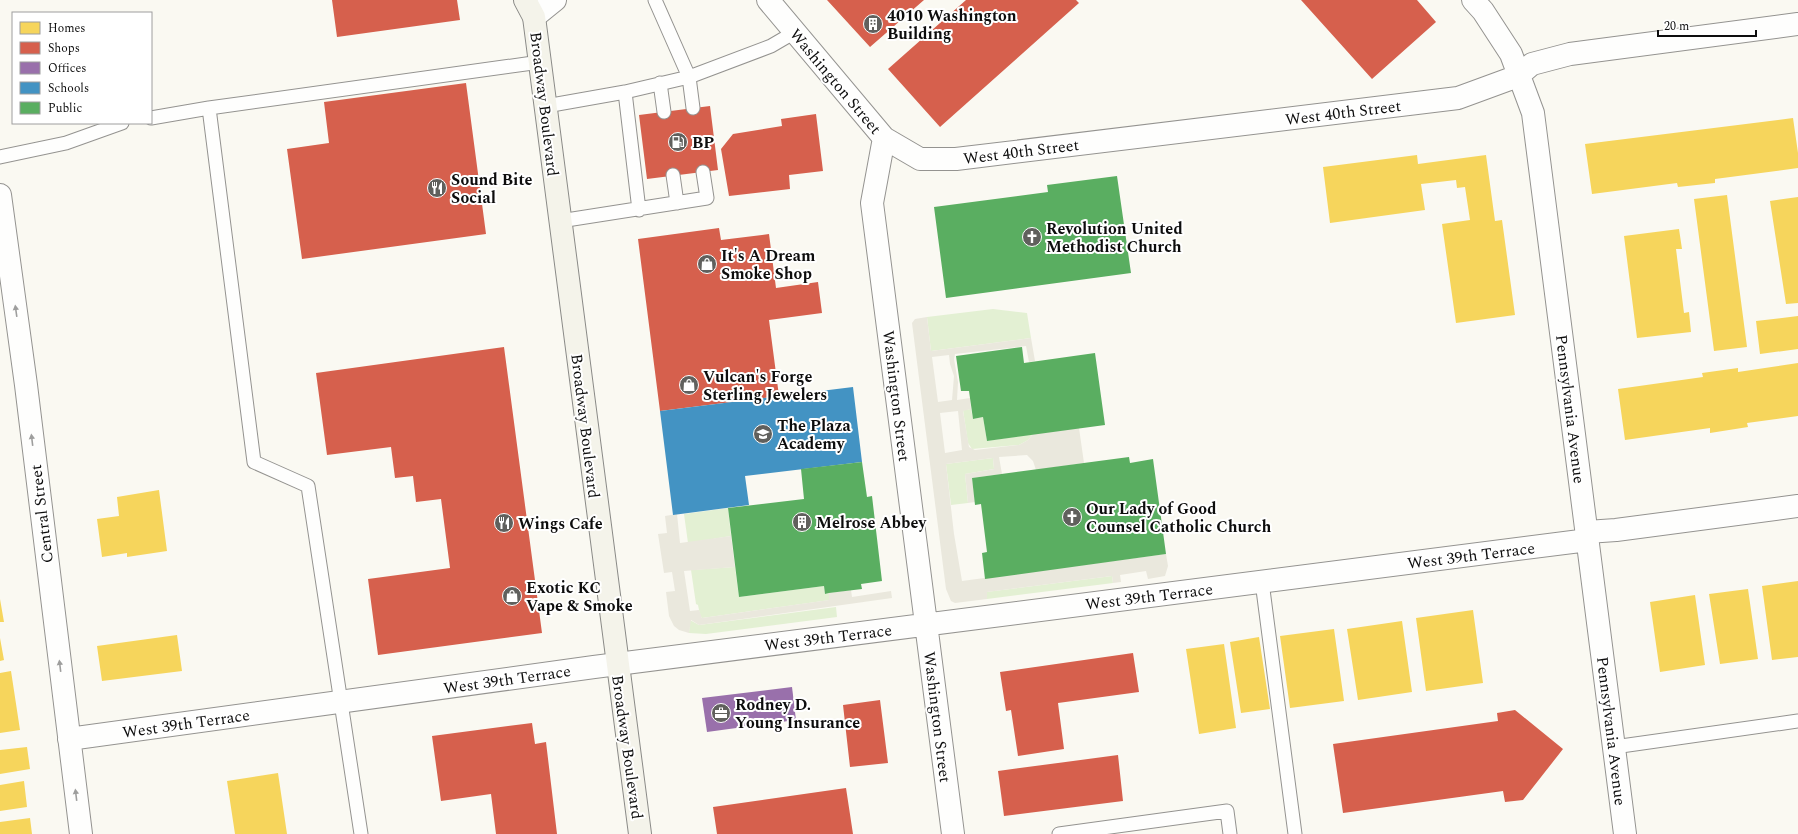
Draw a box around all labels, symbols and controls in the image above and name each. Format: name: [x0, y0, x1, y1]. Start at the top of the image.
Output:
place label: 4010 Washington Building: [887, 4, 1017, 46]
legend: [12, 12, 152, 124]
scale bar: [1658, 12, 1756, 38]
building icon: 4010 Washington Building: [862, 13, 884, 35]
text: 20 m: [1664, 17, 1689, 36]
text: Homes: [48, 19, 86, 38]
street label: Washington Street: [784, 23, 887, 140]
street label: Broadway Boulevard: [523, 30, 565, 178]
text: Shops: [48, 39, 80, 58]
text: Offices: [48, 59, 87, 78]
text: Schools: [48, 79, 89, 98]
street label: West 40th Street: [1284, 94, 1403, 132]
text: Public: [48, 99, 82, 118]
fuel station icon: BP: [667, 131, 689, 153]
place label: BP: [692, 131, 714, 155]
street label: West 40th Street: [962, 133, 1081, 171]
place label: Sound Bite Social: [451, 168, 532, 210]
restaurant icon: Sound Bite Social: [426, 177, 448, 199]
place label: Revolution United Methodist Church: [1046, 217, 1183, 259]
church icon: Revolution United Methodist Church: [1021, 226, 1043, 248]
place label: It's A Dream Smoke Shop: [721, 244, 816, 286]
shop icon: It's A Dream Smoke Shop: [696, 253, 718, 275]
one-way arrow: [13, 305, 19, 317]
street label: Washington Street: [876, 329, 916, 463]
street label: Pennsylvania Avenue: [1549, 333, 1591, 485]
street label: Broadway Boulevard: [564, 352, 606, 500]
place label: Vulcan's Forge Sterling Jewelers: [703, 365, 827, 407]
shop icon: Vulcan's Forge Sterling Jewelers: [678, 374, 700, 396]
place label: The Plaza Academy: [777, 414, 851, 456]
school or university icon: The Plaza Academy: [752, 423, 774, 445]
one-way arrow: [29, 434, 35, 446]
street label: Central Street: [24, 463, 60, 565]
place label: Our Lady of Good Counsel Catholic Church: [1086, 497, 1271, 539]
church icon: Our Lady of Good Counsel Catholic Church: [1061, 506, 1083, 528]
building icon: Melrose Abbey: [791, 511, 813, 533]
place label: Melrose Abbey: [816, 511, 928, 535]
restaurant icon: Wings Cafe: [493, 512, 515, 534]
place label: Wings Cafe: [518, 512, 603, 536]
street label: West 39th Terrace: [1406, 536, 1536, 576]
place label: Exotic KC Vape & Smoke: [526, 576, 633, 618]
street label: West 39th Terrace: [1084, 577, 1214, 617]
shop icon: Exotic KC Vape & Smoke: [501, 585, 523, 607]
street label: West 39th Terrace: [763, 618, 893, 658]
street label: Washington Street: [917, 650, 957, 784]
street label: Pennsylvania Avenue: [1590, 655, 1632, 807]
street label: West 39th Terrace: [442, 659, 572, 701]
one-way arrow: [57, 660, 63, 672]
street label: Broadway Boulevard: [605, 673, 649, 821]
place label: Rodney D. Young Insurance: [735, 693, 860, 735]
office icon: Rodney D. Young Insurance: [710, 702, 732, 724]
street label: West 39th Terrace: [121, 703, 251, 745]
one-way arrow: [73, 789, 79, 801]

